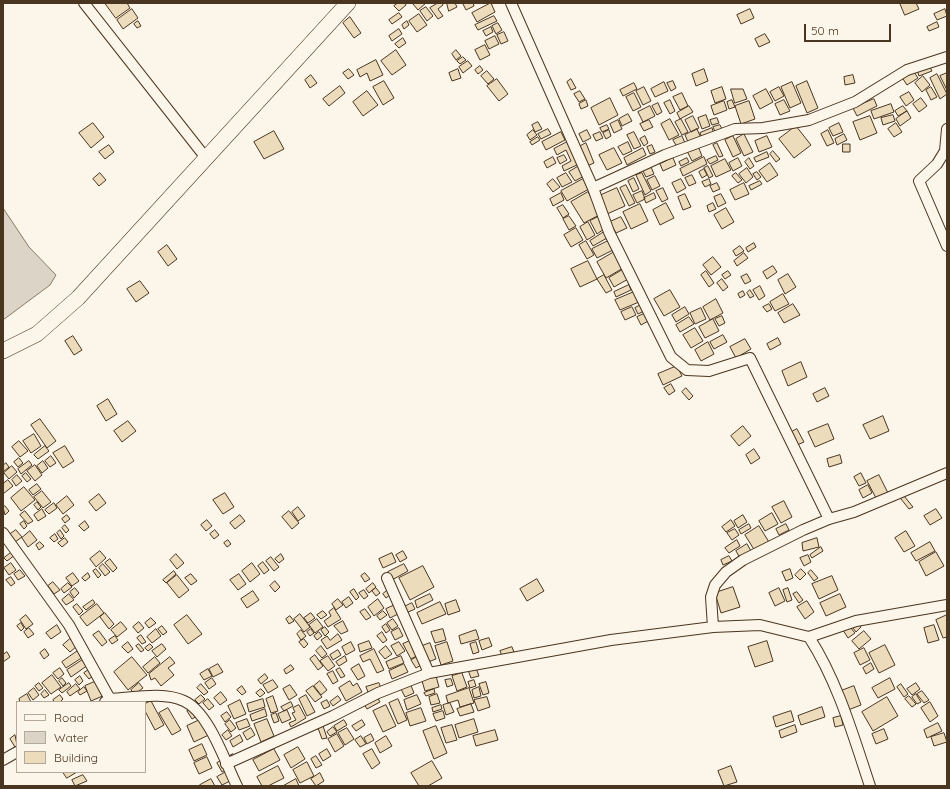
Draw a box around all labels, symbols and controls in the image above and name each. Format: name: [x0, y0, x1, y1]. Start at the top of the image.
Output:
scale bar: [806, 16, 893, 42]
text: 50 m: [811, 23, 839, 38]
legend: [16, 701, 146, 773]
text: Road: [54, 710, 84, 725]
text: Water: [54, 730, 88, 745]
text: Building: [54, 750, 98, 765]

